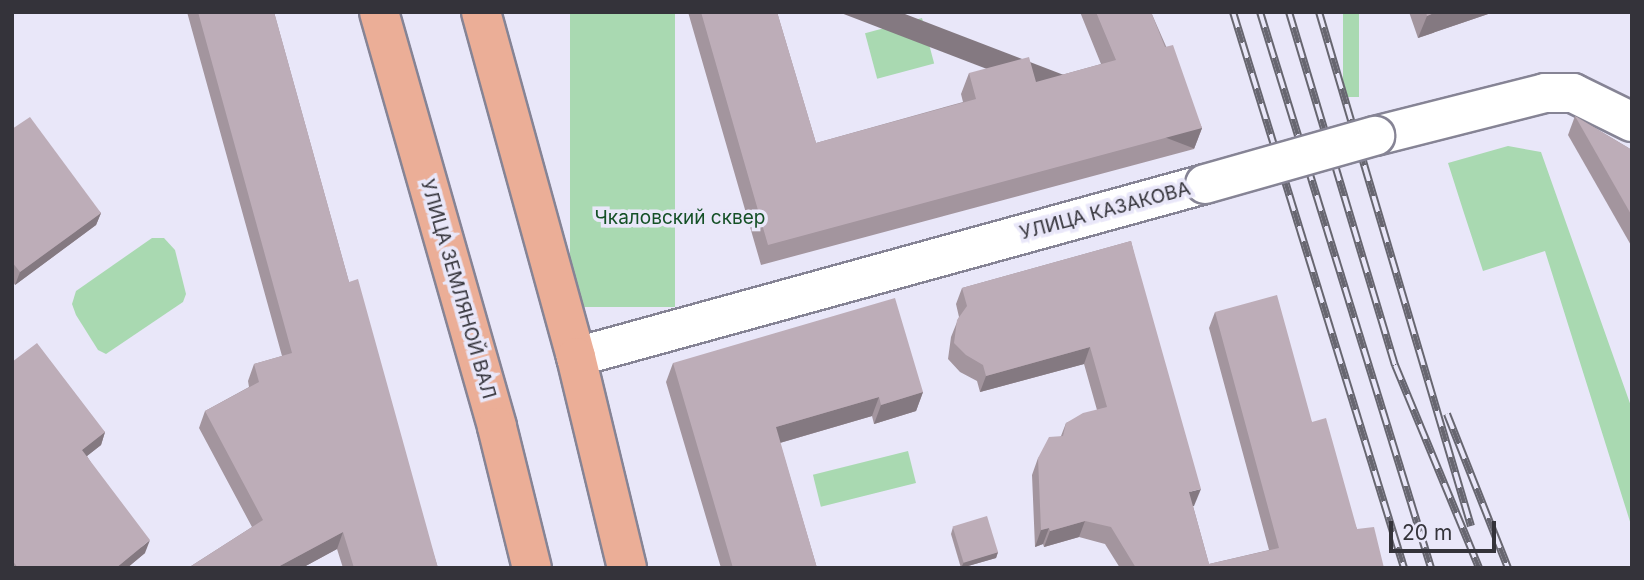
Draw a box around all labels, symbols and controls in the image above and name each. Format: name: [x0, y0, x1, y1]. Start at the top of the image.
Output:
street label: УЛИЦА ЗЕМЛЯНОЙ ВАЛ: [416, 177, 500, 401]
street label: УЛИЦА КАЗАКОВА: [1017, 177, 1193, 245]
park label: Чкаловский сквер: [595, 207, 765, 229]
scale bar: [1392, 506, 1499, 550]
text: 20 m: [1402, 520, 1452, 545]

